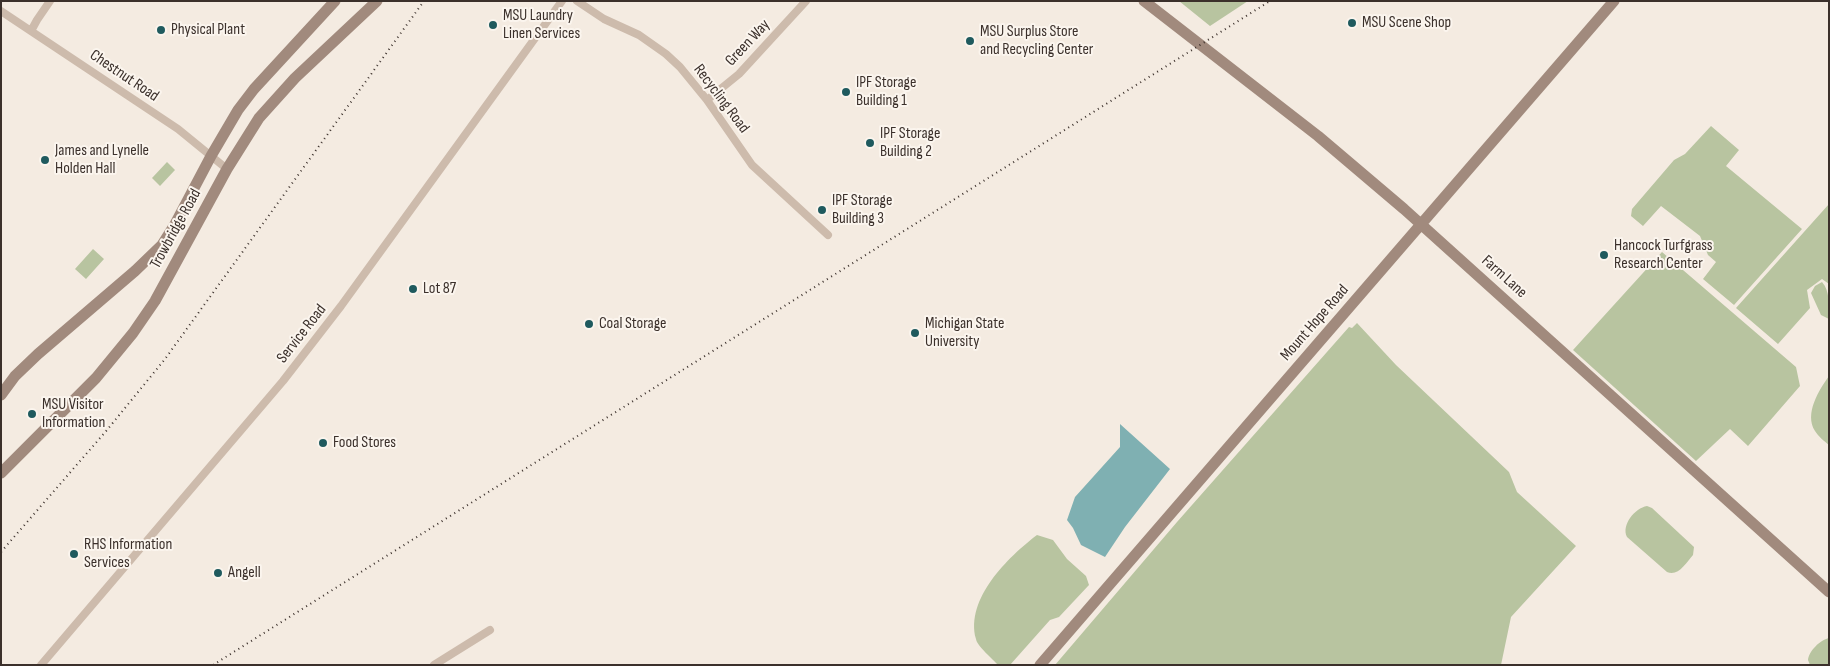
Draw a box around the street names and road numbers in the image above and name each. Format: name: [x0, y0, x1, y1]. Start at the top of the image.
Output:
street label: Green Way: [722, 16, 774, 70]
street label: Chestnut Road: [86, 46, 162, 106]
street label: Recycling Road: [689, 61, 753, 137]
street label: Trowbridge Road: [146, 186, 206, 272]
street label: Farm Lane: [1477, 252, 1531, 302]
street label: Mount Hope Road: [1277, 281, 1353, 365]
street label: Service Road: [273, 301, 331, 367]

